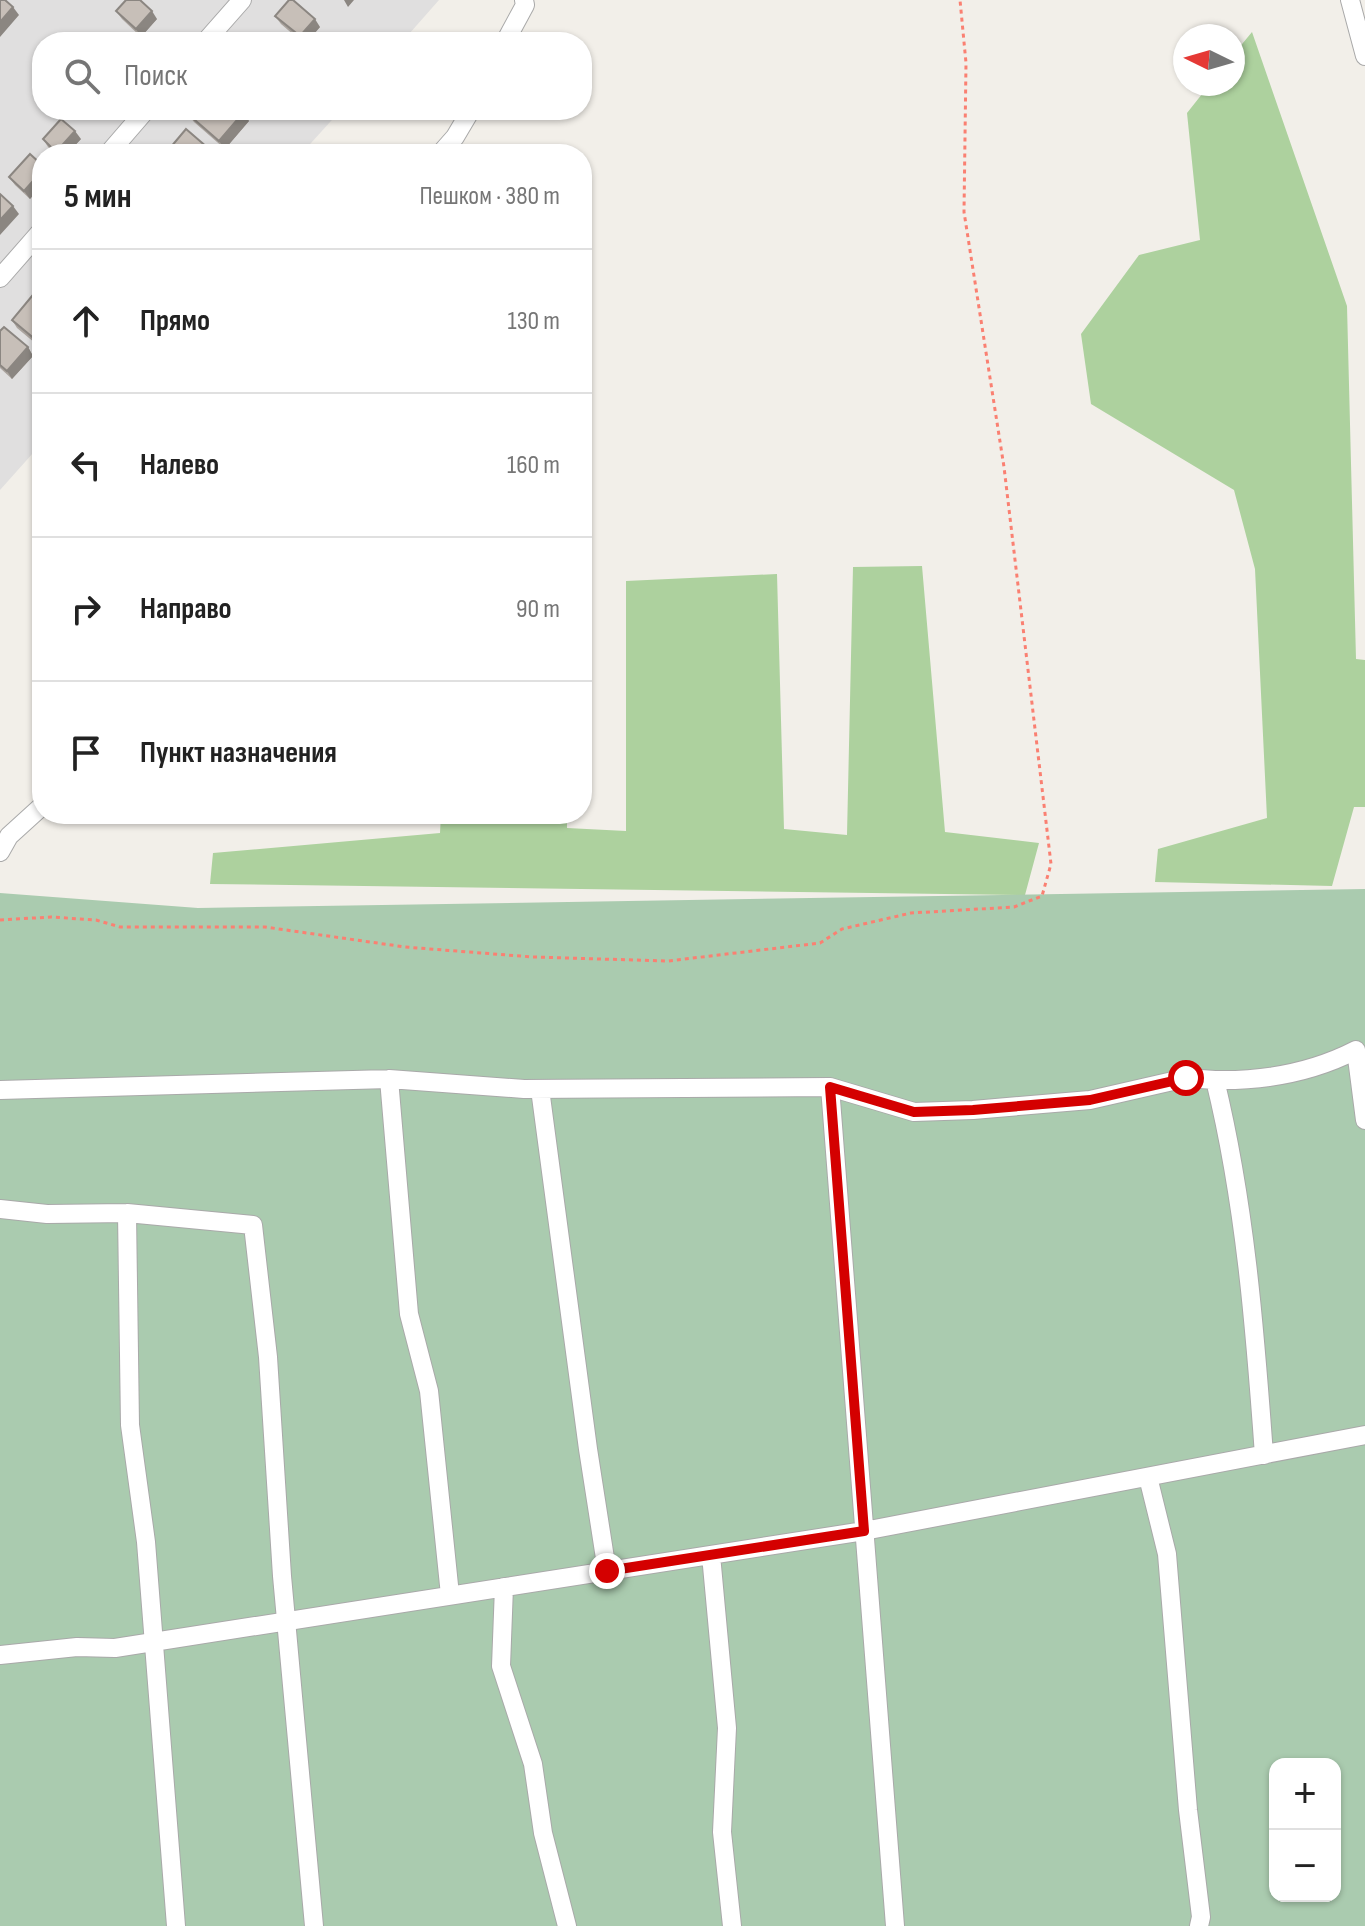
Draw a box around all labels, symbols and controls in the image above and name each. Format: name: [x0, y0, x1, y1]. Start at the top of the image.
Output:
north arrow: [1173, 24, 1245, 96]
search box: [32, 32, 592, 120]
icon: search: [60, 54, 104, 98]
text: Поиск: [124, 58, 187, 94]
text: 5 мин: [64, 176, 132, 217]
text: Пешком · 380 m: [419, 181, 560, 212]
icon: ahead: [64, 299, 108, 343]
text: Прямо: [140, 303, 210, 339]
text: 130 m: [508, 306, 560, 337]
icon: left: [64, 443, 108, 487]
text: Налево: [140, 447, 219, 483]
text: 160 m: [507, 450, 560, 481]
icon: right: [64, 587, 108, 631]
text: Направо: [140, 591, 232, 627]
text: 90 m: [516, 594, 560, 625]
icon: arrive: [64, 731, 108, 775]
text: Пункт назначения: [140, 735, 337, 771]
route start: [1168, 1060, 1204, 1096]
route end: [589, 1553, 625, 1589]
map controls: [1269, 1758, 1341, 1902]
button: +: [1269, 1758, 1341, 1830]
button: −: [1269, 1830, 1341, 1902]

